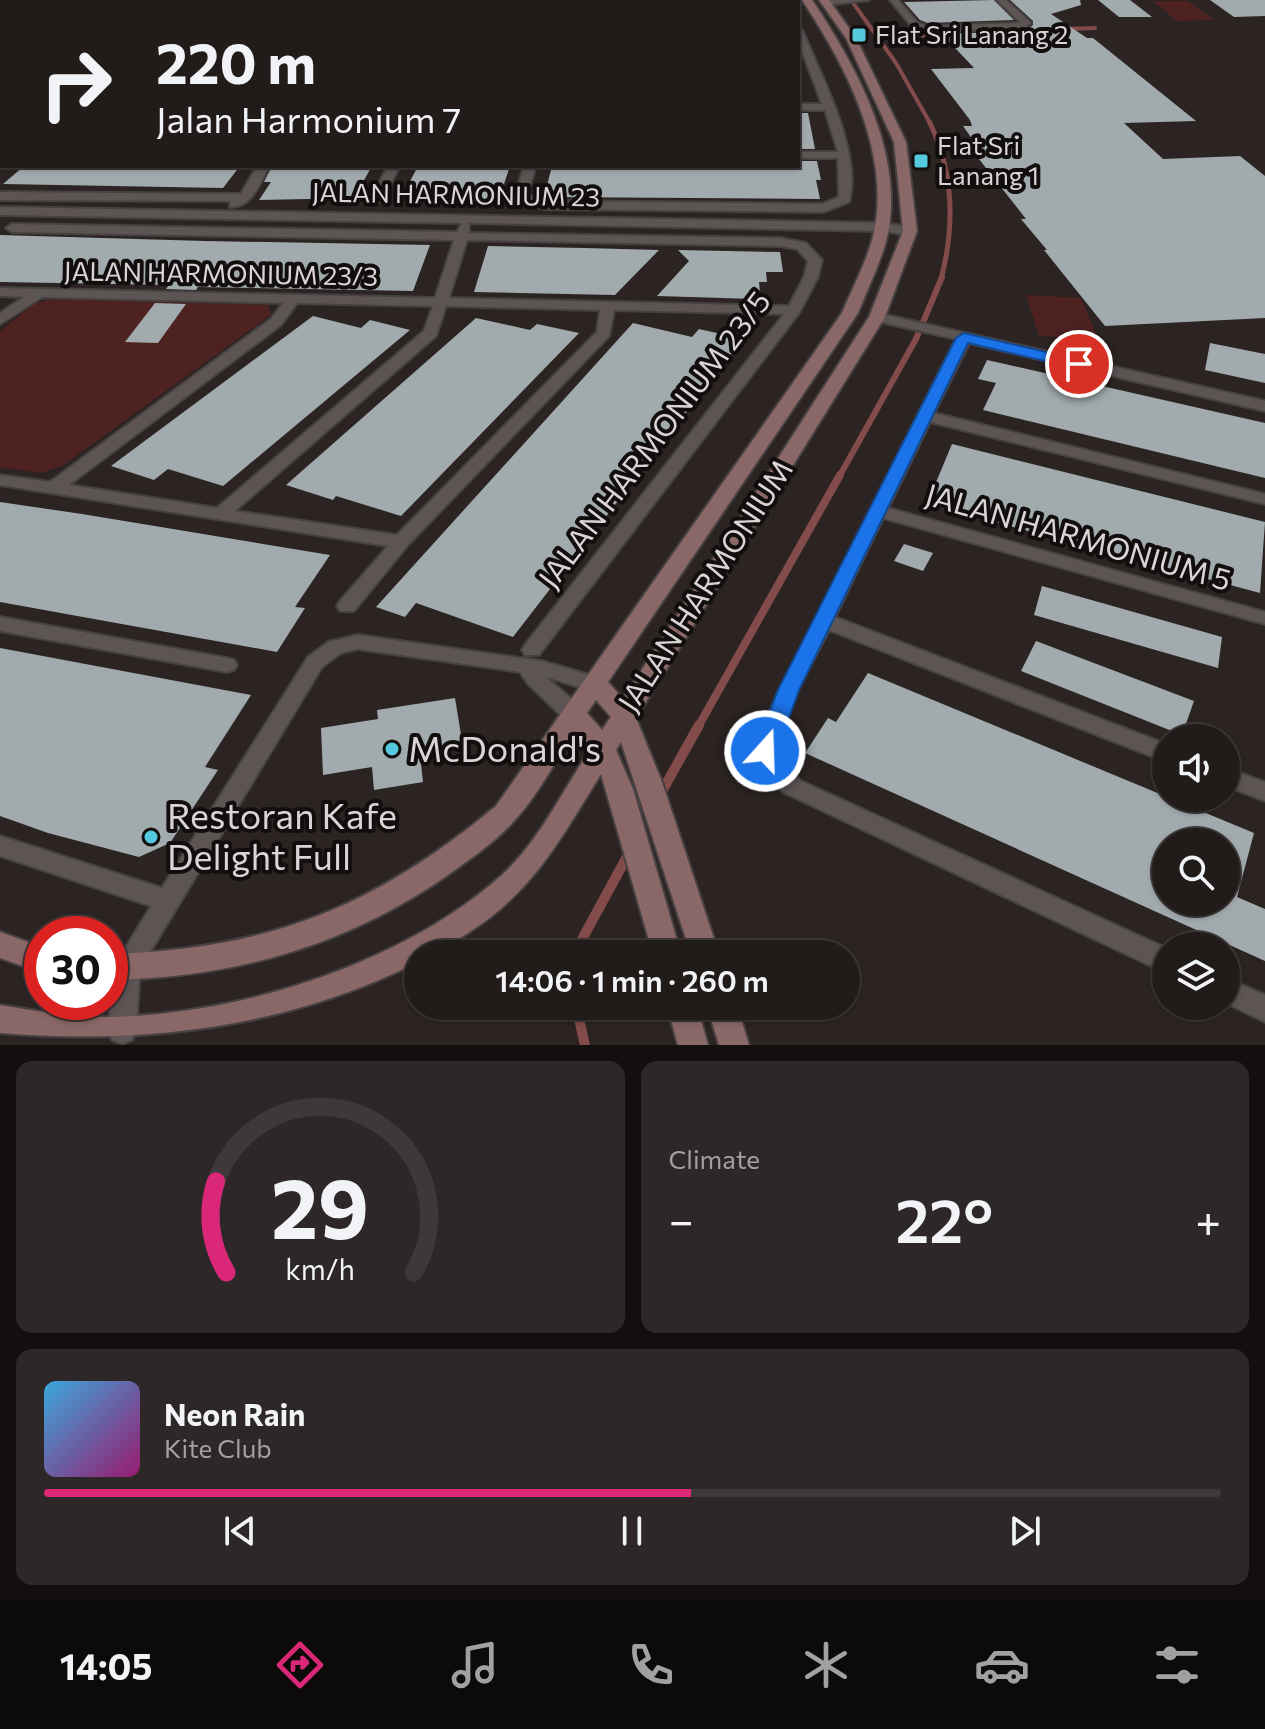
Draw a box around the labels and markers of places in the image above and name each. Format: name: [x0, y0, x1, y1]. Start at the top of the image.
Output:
place label: Flat Sri Lanang 2: [875, 18, 1068, 49]
marker: Flat Sri Lanang 2: [850, 26, 868, 44]
place label: Flat Sri Lanang 1: [937, 129, 1039, 190]
marker: Flat Sri Lanang 1: [912, 152, 930, 170]
pin: [1045, 330, 1113, 398]
place label: McDonald's: [408, 725, 601, 769]
marker: McDonald's: [383, 740, 401, 758]
place label: Restoran Kafe Delight Full: [167, 792, 397, 877]
marker: Restoran Kafe Delight Full: [142, 828, 160, 846]

